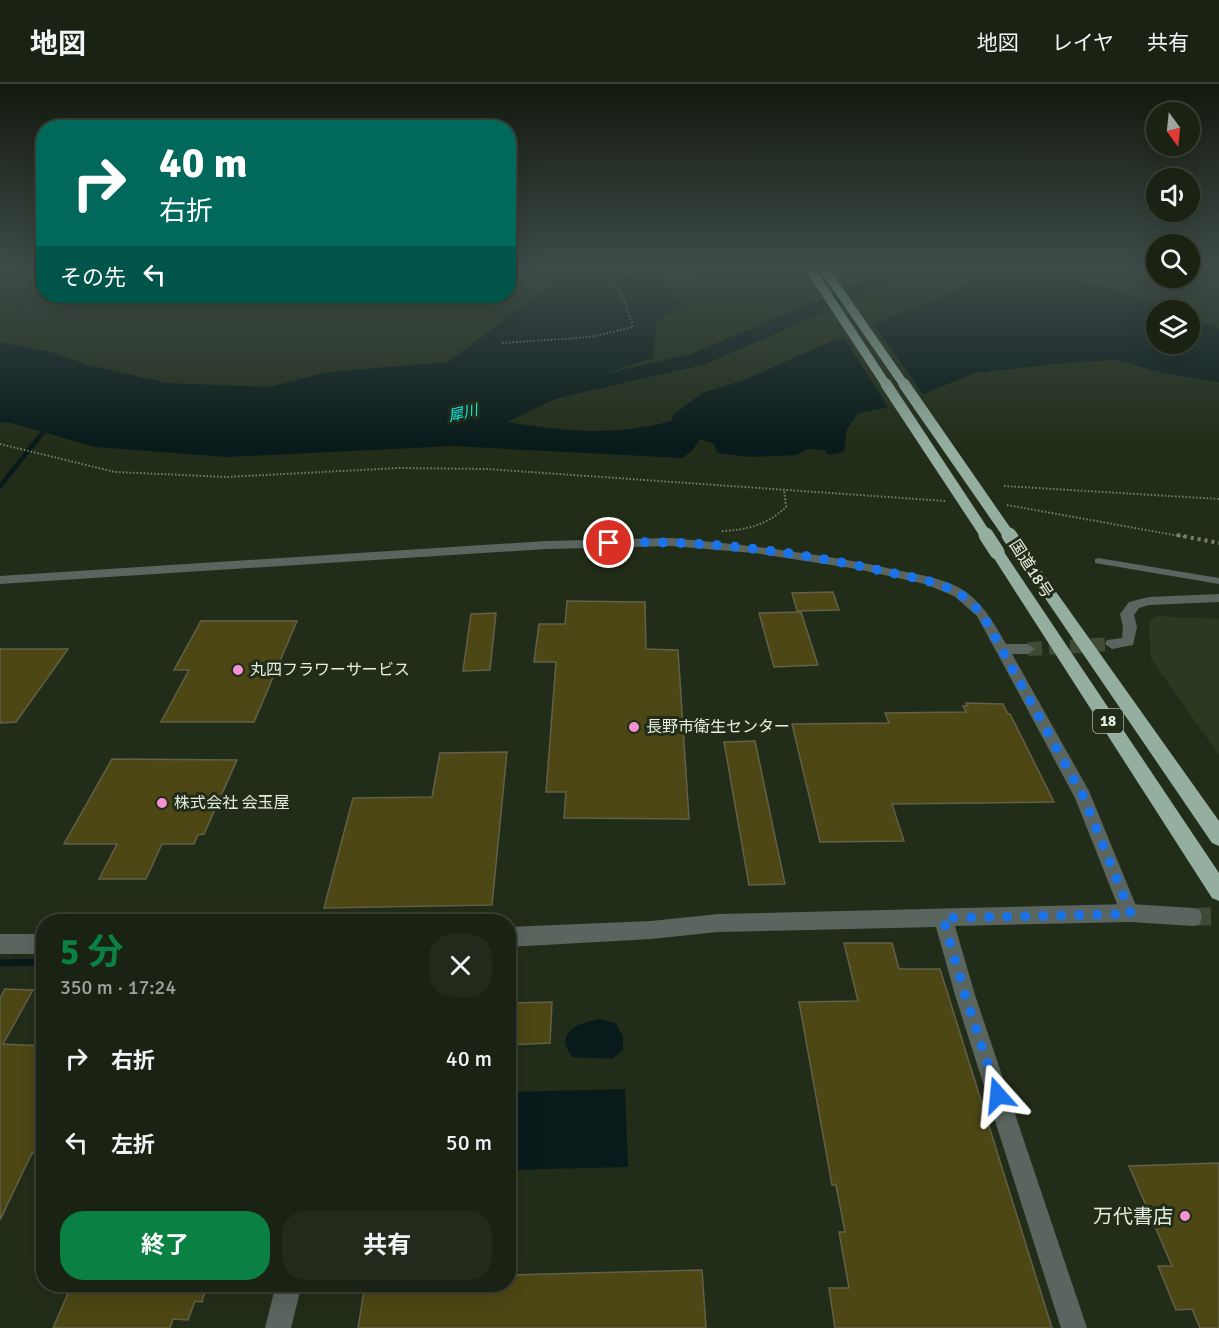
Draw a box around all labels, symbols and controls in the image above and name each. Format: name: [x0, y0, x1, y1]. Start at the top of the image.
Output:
text: 地図: [30, 27, 86, 61]
text: 地図: [977, 30, 1019, 56]
text: レイヤ: [1052, 30, 1114, 56]
text: 共有: [1147, 30, 1189, 56]
north arrow: [1146, 102, 1200, 156]
map controls: [1146, 102, 1200, 354]
text: 40 m: [159, 138, 248, 189]
icon: right: [60, 144, 138, 222]
button: sound: [1146, 168, 1200, 222]
text: 右折: [159, 195, 213, 228]
button: search: [1146, 234, 1200, 288]
icon: left: [138, 258, 171, 291]
text: その先: [60, 264, 126, 291]
button: layers: [1146, 300, 1200, 354]
water label: 犀川: [446, 400, 482, 425]
pin: [583, 517, 634, 568]
icon: arrive: [592, 526, 625, 559]
street label: 国道18号: [1005, 536, 1057, 602]
place label: 丸四フラワーサービス: [250, 660, 410, 680]
marker: 丸四フラワーサービス: [231, 663, 245, 677]
road number: 18: [1093, 709, 1123, 733]
place label: 長野市衛生センター: [646, 717, 790, 737]
marker: 長野市衛生センター: [627, 720, 641, 734]
place label: 株式会社 会玉屋: [174, 793, 290, 813]
marker: 株式会社 会玉屋: [155, 796, 169, 810]
text: 5 分: [60, 930, 123, 975]
button: close: [429, 934, 492, 997]
text: 350 m · 17:24: [60, 975, 176, 1000]
icon: right: [60, 1042, 93, 1075]
text: 40 m: [446, 1045, 492, 1072]
text: 右折: [111, 1047, 155, 1074]
position arrow: [966, 1063, 1030, 1127]
icon: left: [60, 1126, 93, 1159]
text: 50 m: [446, 1129, 492, 1156]
text: 左折: [111, 1131, 155, 1158]
place label: 万代書店: [1093, 1204, 1173, 1229]
marker: 万代書店: [1178, 1209, 1192, 1223]
button: 終了: [60, 1211, 270, 1280]
button: 共有: [282, 1211, 492, 1280]

